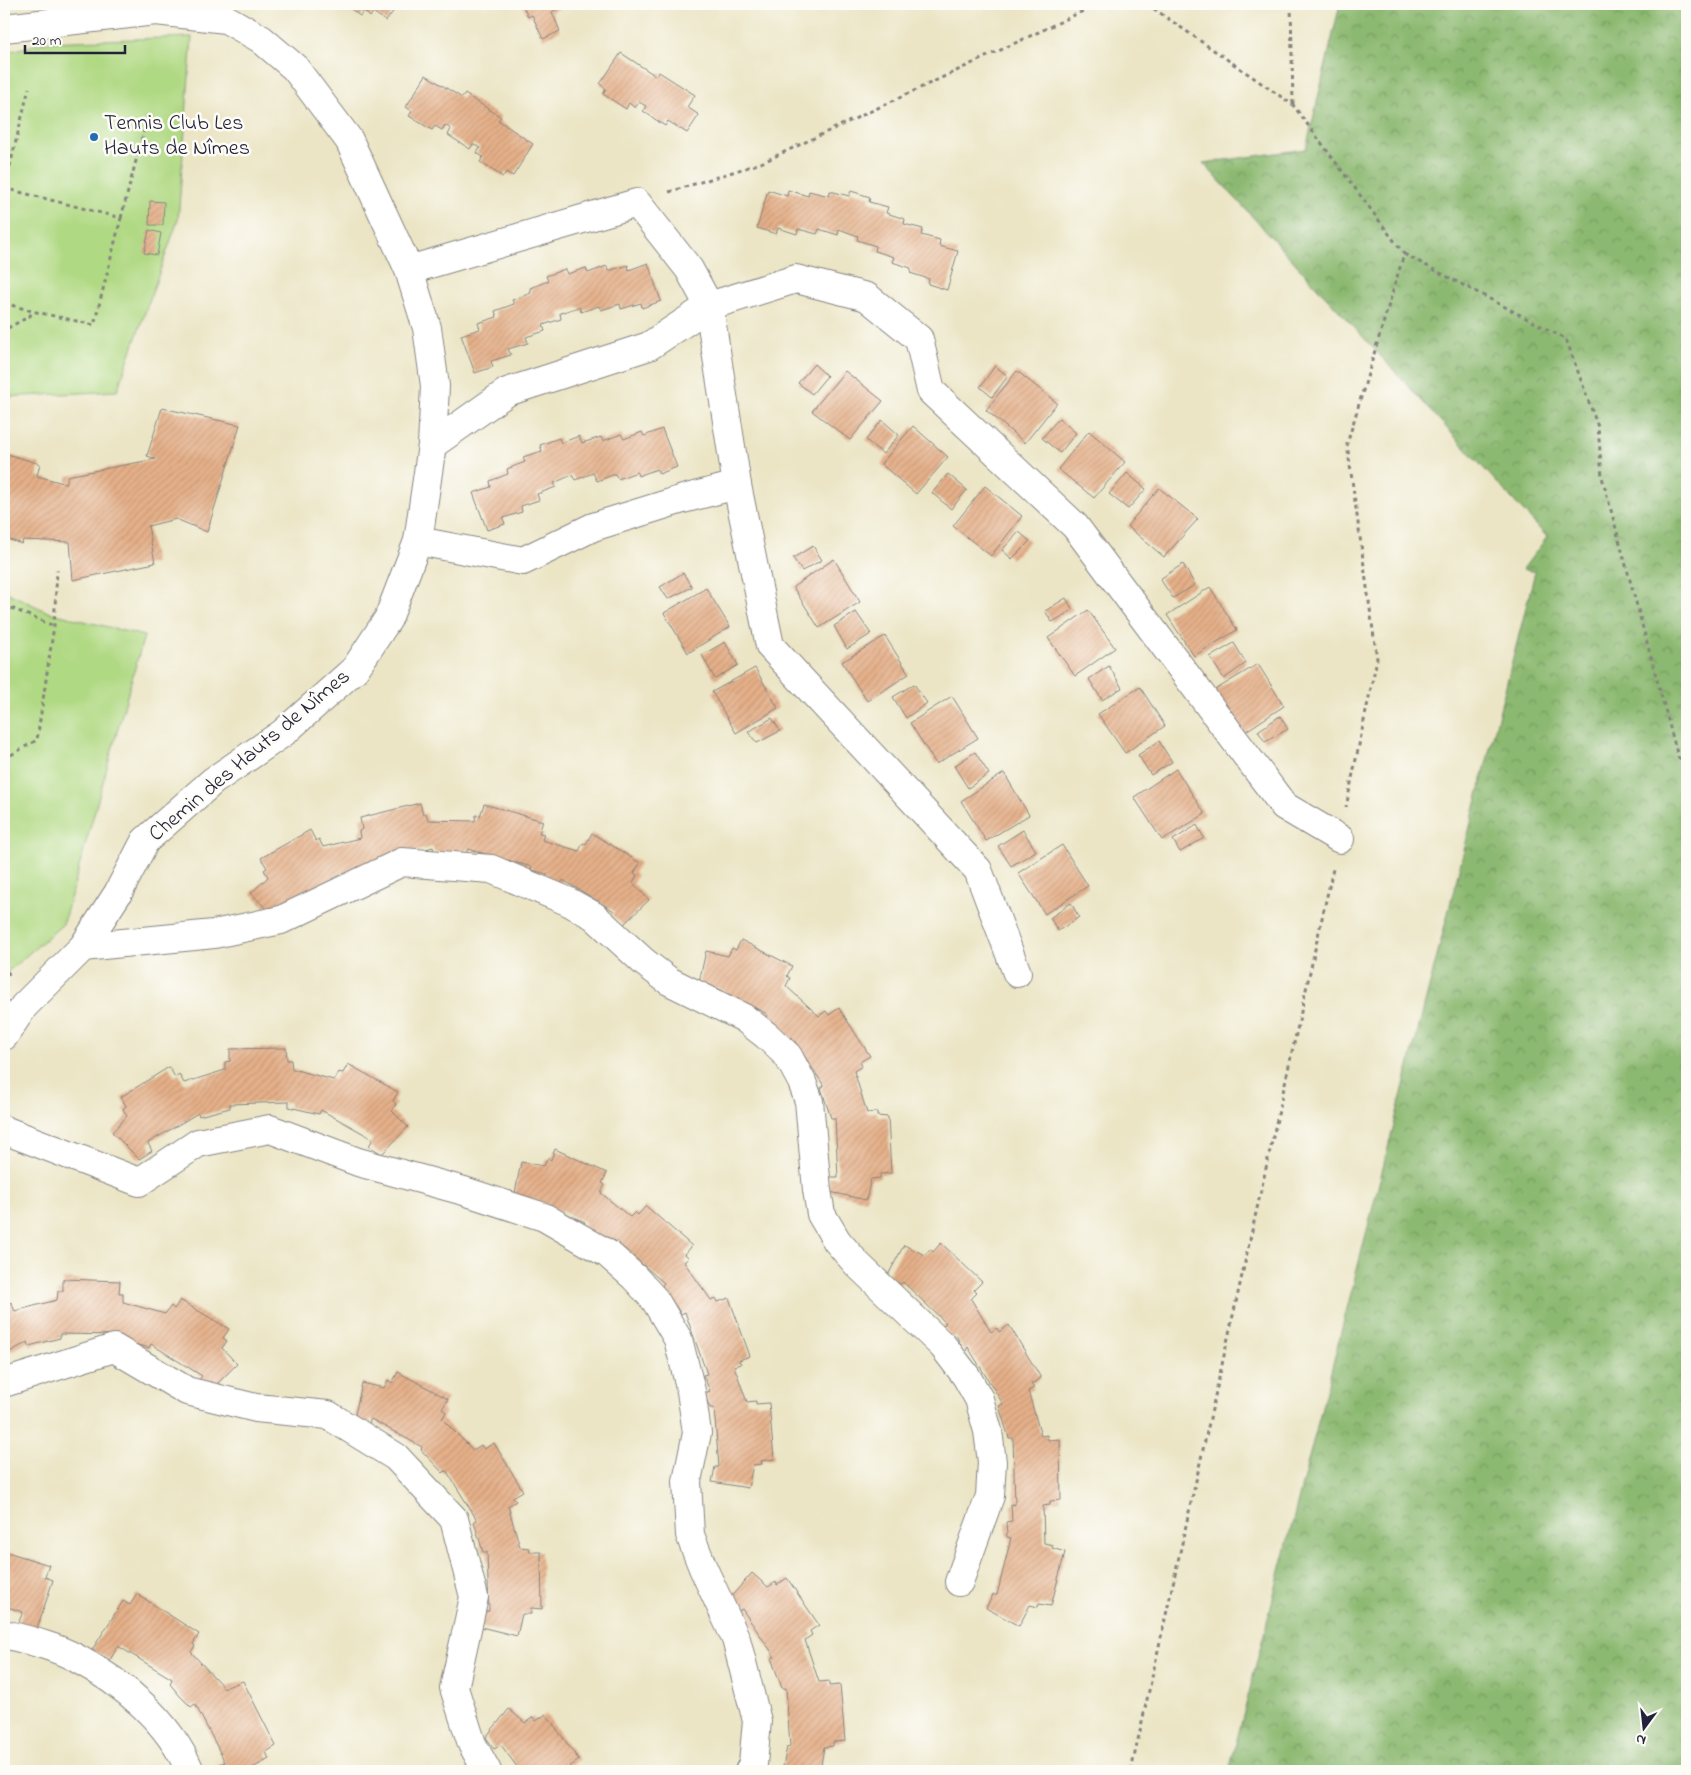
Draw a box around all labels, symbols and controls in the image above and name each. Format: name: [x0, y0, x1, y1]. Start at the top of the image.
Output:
scale bar: [25, 22, 125, 54]
text: 20 m: [32, 30, 62, 52]
place label: Tennis Club Les Hauts de Nîmes: [104, 108, 250, 165]
marker: Tennis Club Les Hauts de Nîmes: [88, 131, 100, 143]
street label: Chemin des Hauts de Nîmes: [142, 662, 358, 850]
north arrow: [1618, 1702, 1668, 1752]
text: N: [1634, 1728, 1648, 1750]

